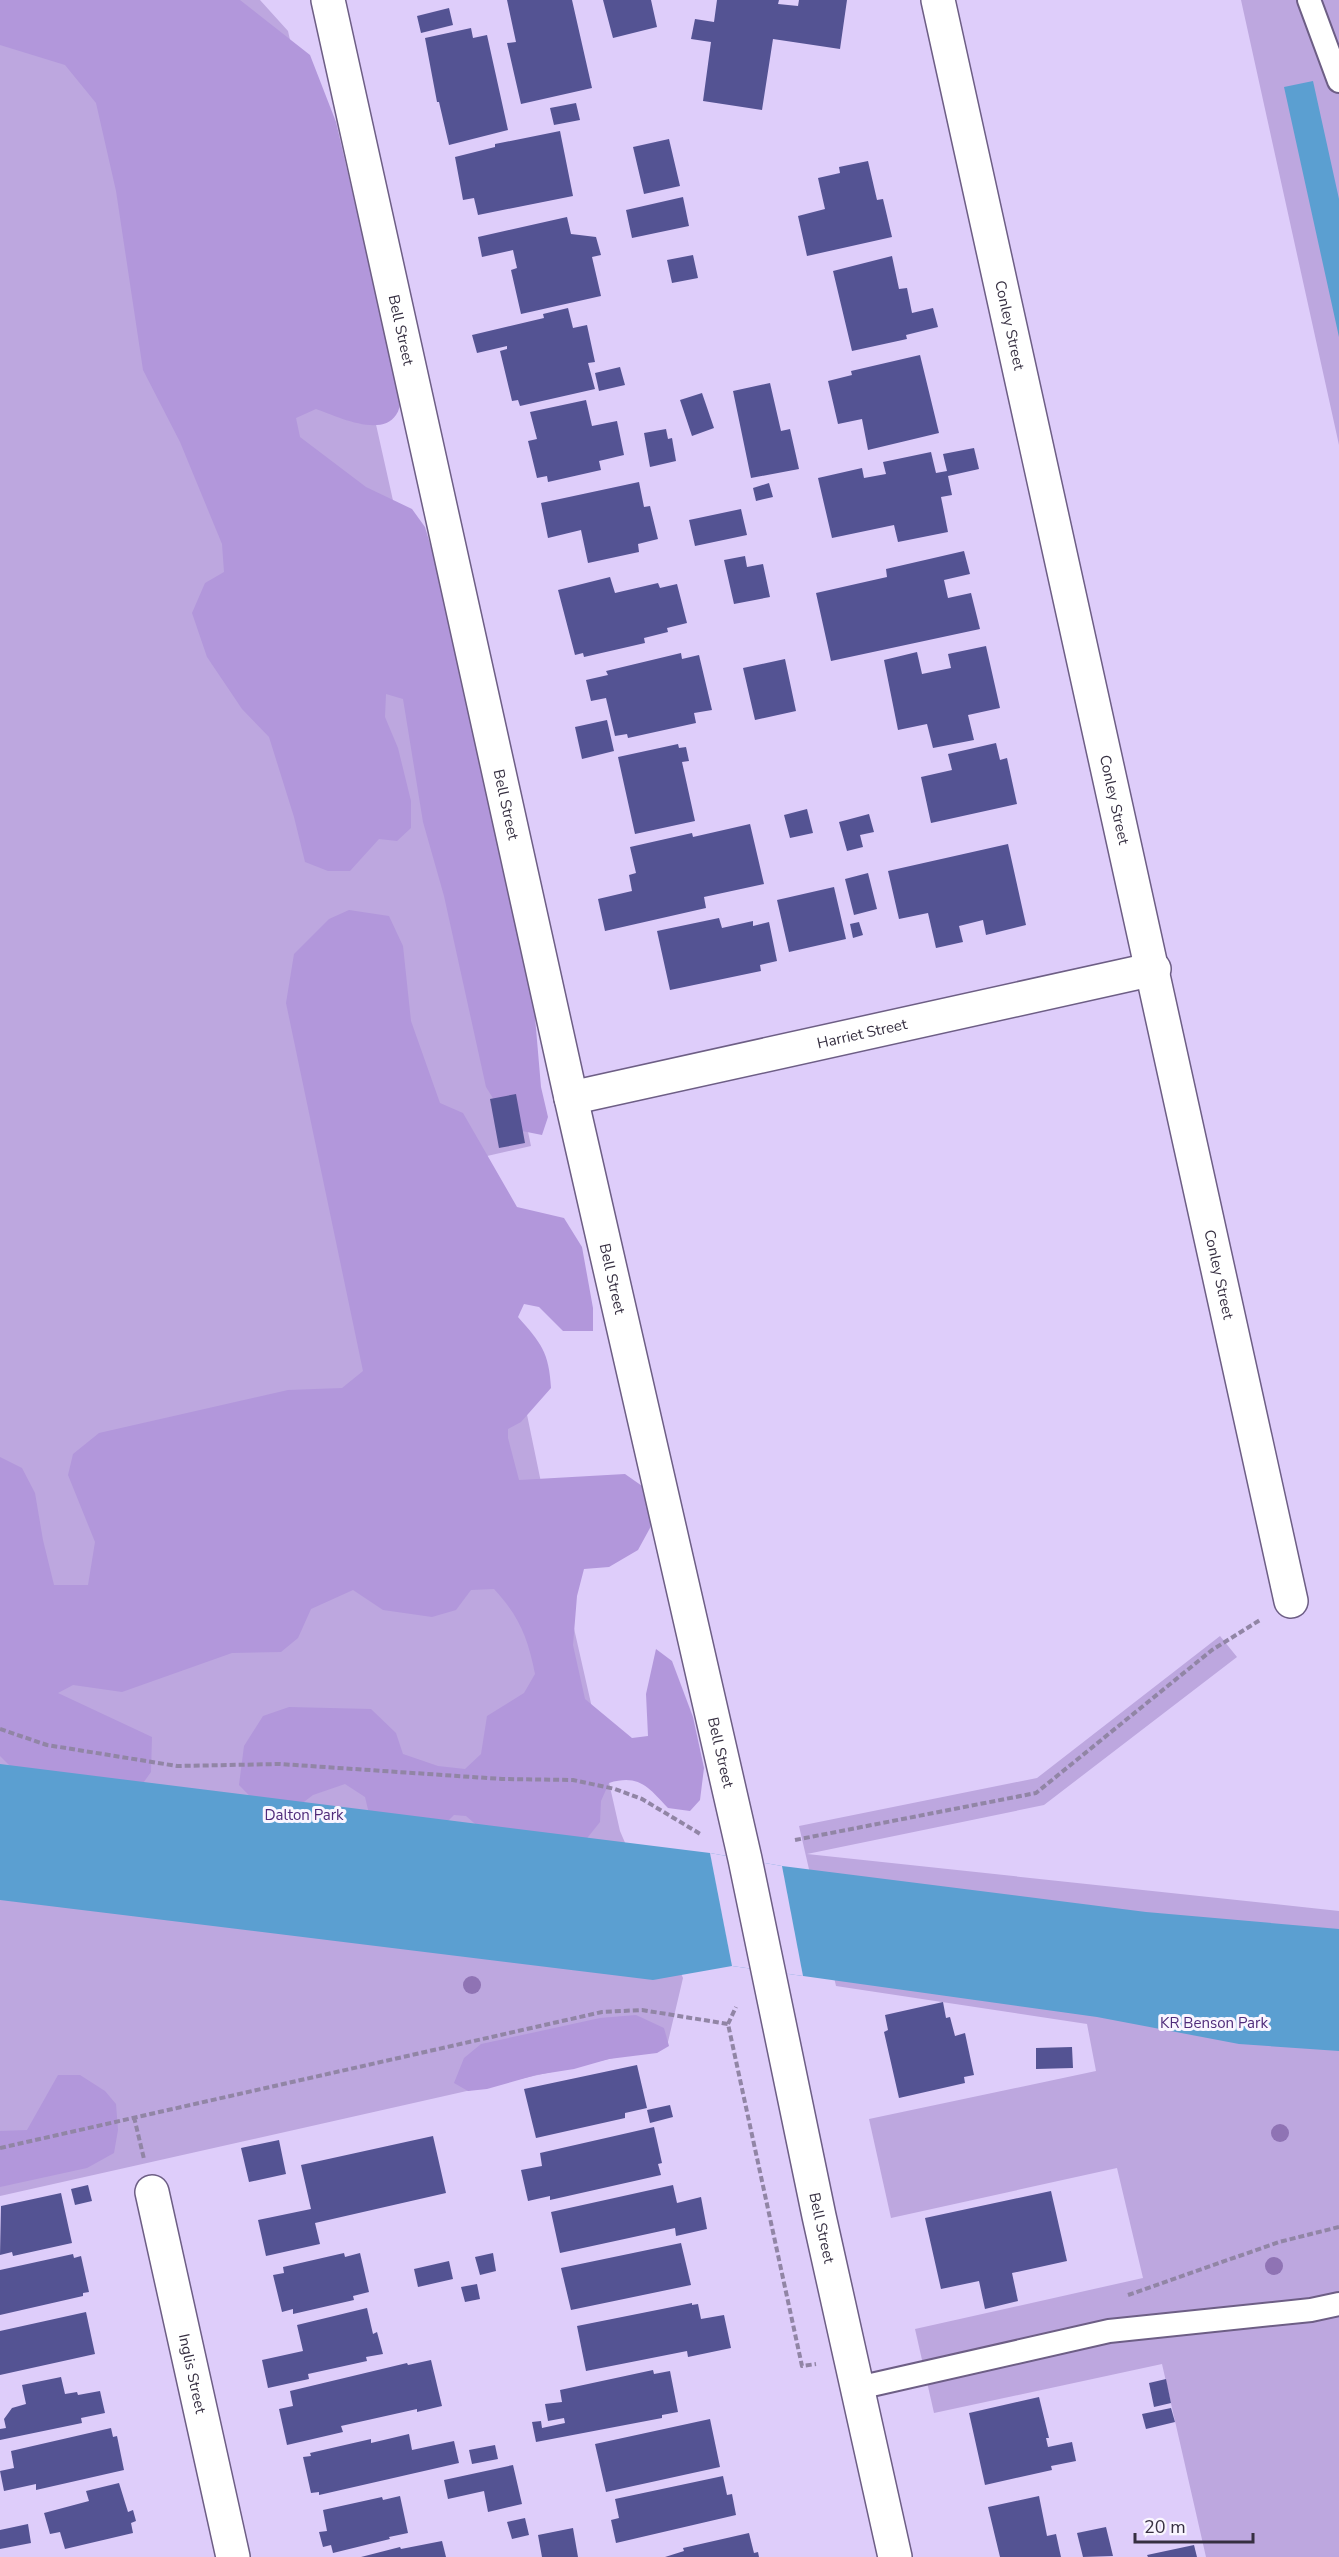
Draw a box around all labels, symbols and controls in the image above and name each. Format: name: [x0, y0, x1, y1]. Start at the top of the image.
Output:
street label: Conley Street: [990, 278, 1029, 373]
street label: Bell Street: [384, 293, 419, 368]
street label: Conley Street: [1095, 753, 1134, 847]
street label: Bell Street: [489, 767, 524, 842]
street label: Harriet Street: [815, 1014, 910, 1053]
street label: Conley Street: [1199, 1228, 1239, 1322]
street label: Bell Street: [595, 1242, 630, 1317]
street label: Bell Street: [703, 1715, 739, 1791]
park label: Dalton Park: [264, 1805, 344, 1825]
park label: KR Benson Park: [1160, 2013, 1268, 2033]
street label: Bell Street: [804, 2191, 839, 2266]
street label: Inglis Street: [174, 2332, 211, 2416]
scale bar: [1135, 2506, 1254, 2544]
text: 20 m: [1144, 2515, 1186, 2539]

